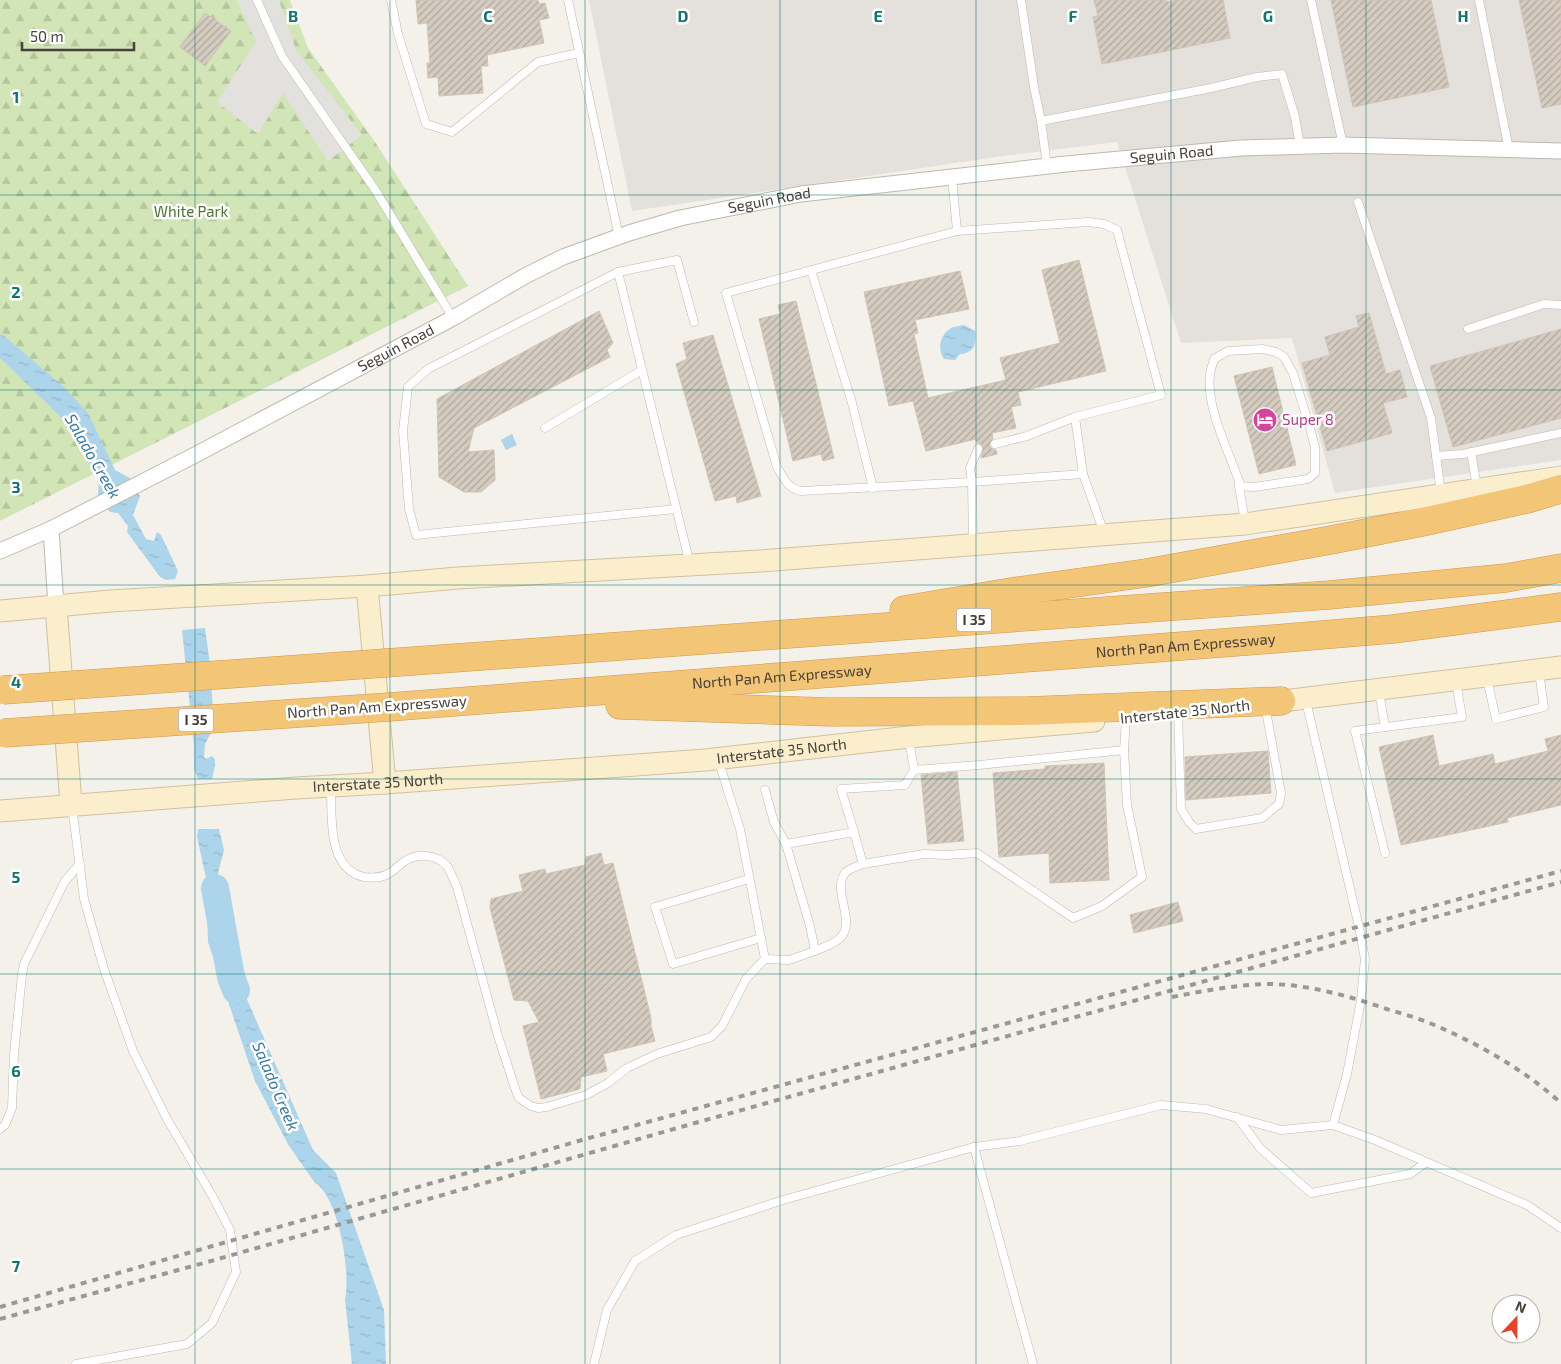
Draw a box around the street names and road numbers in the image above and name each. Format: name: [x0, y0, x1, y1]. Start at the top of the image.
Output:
street label: Seguin Road: [1129, 141, 1214, 166]
street label: Seguin Road: [726, 183, 812, 216]
street label: Seguin Road: [354, 320, 437, 375]
road number: I 35: [956, 608, 992, 632]
street label: North Pan Am Expressway: [1095, 629, 1276, 661]
street label: North Pan Am Expressway: [691, 660, 872, 692]
street label: North Pan Am Expressway: [286, 691, 467, 721]
street label: Interstate 35 North: [1119, 695, 1251, 727]
road number: I 35: [178, 708, 214, 732]
street label: Interstate 35 North: [716, 734, 847, 767]
street label: Interstate 35 North: [312, 769, 444, 795]

